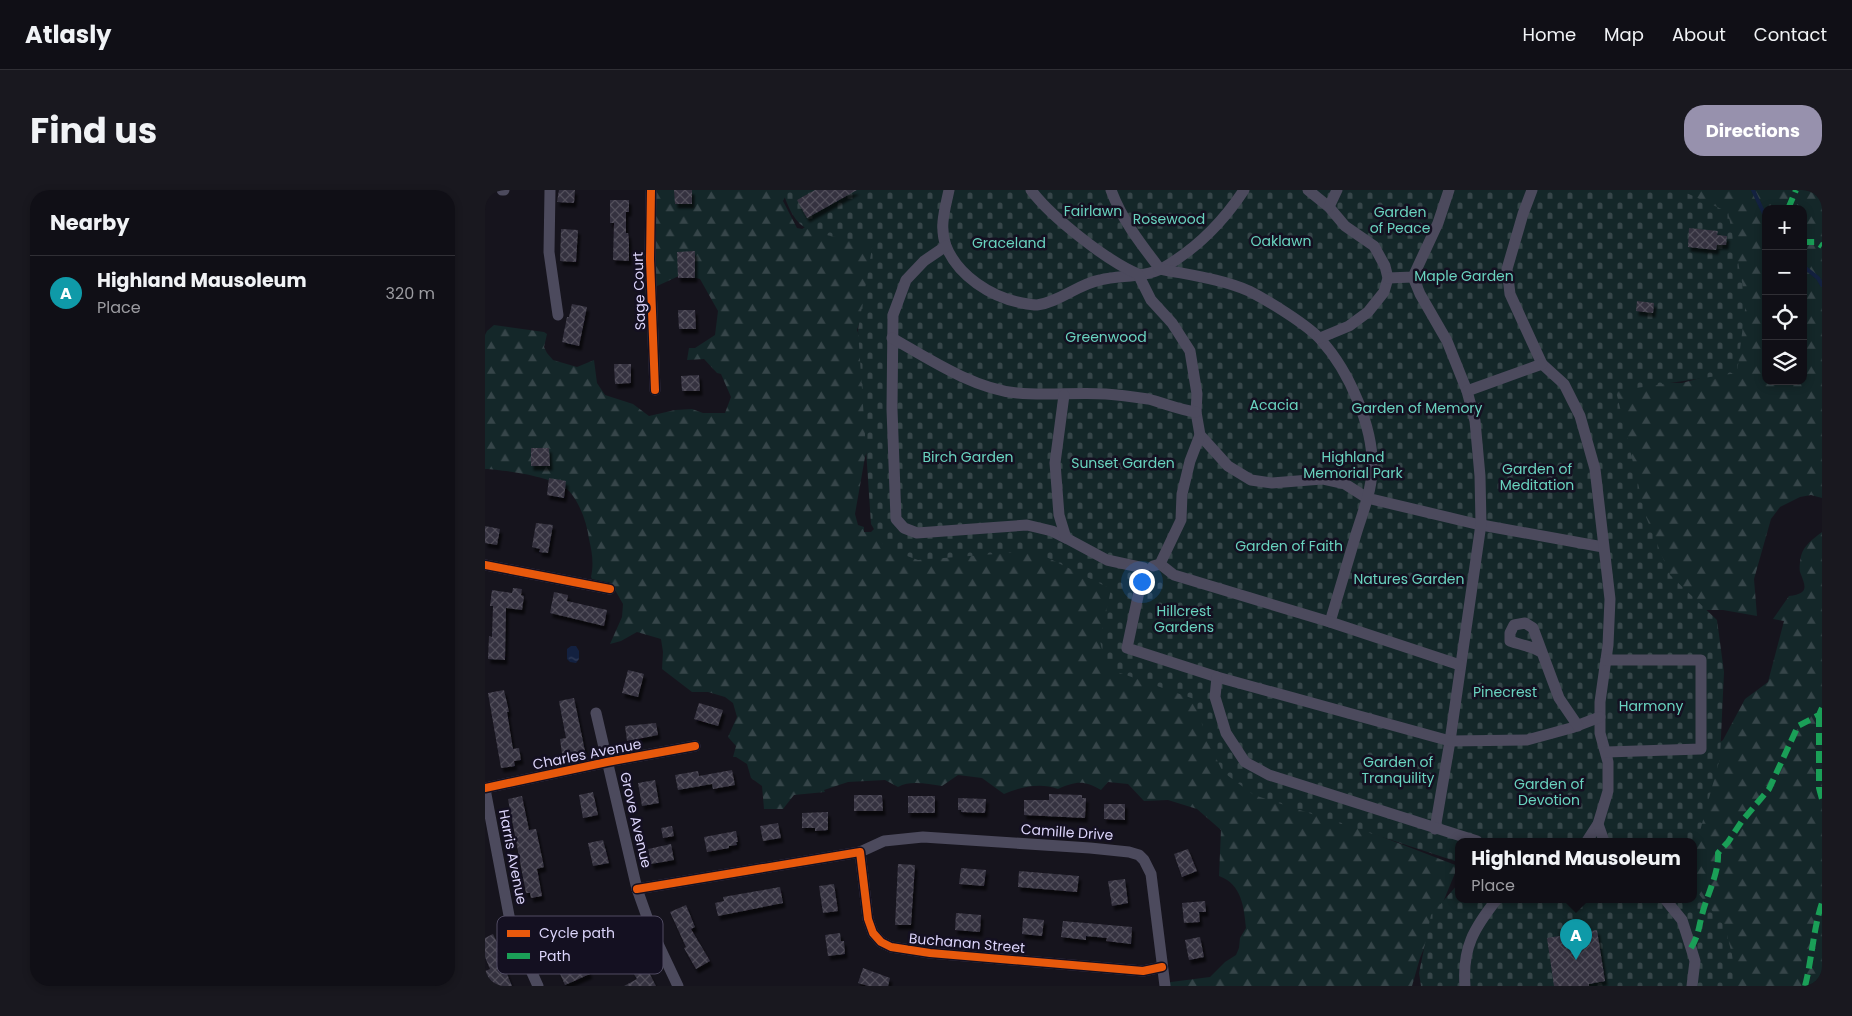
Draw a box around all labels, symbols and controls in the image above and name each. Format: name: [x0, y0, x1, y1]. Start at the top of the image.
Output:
text: Atlasly: [25, 18, 111, 51]
text: Home: [1522, 22, 1576, 47]
text: Map: [1604, 22, 1644, 47]
text: About: [1672, 22, 1726, 47]
text: Contact: [1754, 22, 1827, 47]
button: Directions: [1684, 105, 1822, 156]
text: Find us: [30, 106, 157, 155]
park label: Fairlawn: [1064, 201, 1122, 221]
park label: Garden of Peace: [1370, 202, 1431, 238]
map controls: [1762, 205, 1807, 385]
button: +: [1762, 205, 1807, 250]
text: Nearby: [50, 208, 130, 237]
park label: Rosewood: [1133, 209, 1205, 229]
park label: Oaklawn: [1250, 231, 1312, 251]
park label: Graceland: [972, 233, 1046, 253]
button: −: [1762, 250, 1807, 295]
street label: Sage Court: [628, 251, 650, 331]
park label: Maple Garden: [1414, 266, 1514, 286]
text: Highland Mausoleum: [97, 267, 307, 294]
text: A: [60, 282, 72, 305]
text: 320 m: [386, 282, 435, 305]
button: locate: [1762, 295, 1807, 340]
text: Place: [97, 296, 141, 319]
park label: Greenwood: [1065, 327, 1147, 347]
button: layers: [1762, 340, 1807, 385]
park label: Acacia: [1250, 395, 1298, 415]
park label: Garden of Memory: [1352, 398, 1483, 418]
park label: Birch Garden: [922, 447, 1014, 467]
park label: Highland Memorial Park: [1303, 447, 1403, 483]
park label: Sunset Garden: [1071, 453, 1175, 473]
park label: Garden of Meditation: [1500, 459, 1574, 495]
park label: Garden of Faith: [1235, 536, 1343, 556]
your location: [1129, 569, 1155, 595]
park label: Natures Garden: [1354, 569, 1465, 589]
park label: Hillcrest Gardens: [1154, 601, 1214, 637]
park label: Pinecrest: [1473, 682, 1537, 702]
park label: Harmony: [1619, 696, 1683, 716]
street label: Charles Avenue: [531, 734, 643, 774]
park label: Garden of Tranquility: [1362, 752, 1435, 788]
street label: Grove Avenue: [615, 770, 657, 870]
park label: Garden of Devotion: [1514, 774, 1584, 810]
street label: Harris Avenue: [494, 808, 532, 907]
street label: Camille Drive: [1020, 819, 1114, 845]
popup: [1455, 838, 1697, 903]
text: Highland Mausoleum: [1471, 845, 1681, 872]
text: Place: [1471, 874, 1515, 897]
legend: [497, 916, 663, 974]
pin: A: [1560, 919, 1592, 960]
text: Cycle path: [539, 923, 615, 943]
street label: Buchanan Street: [908, 928, 1026, 958]
text: Path: [539, 946, 571, 966]

